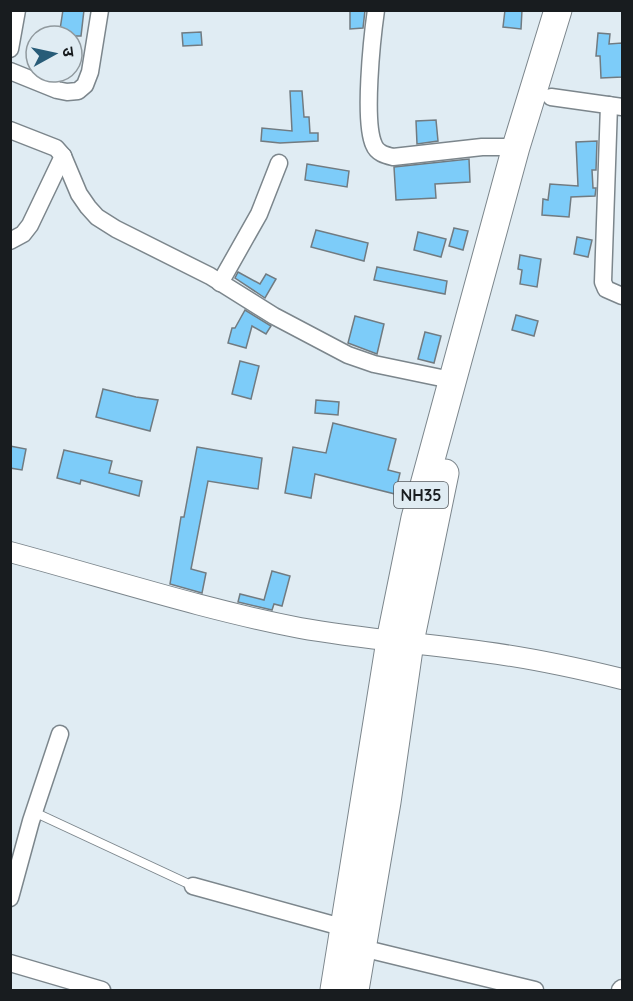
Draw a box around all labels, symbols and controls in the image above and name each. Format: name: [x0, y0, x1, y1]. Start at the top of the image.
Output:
north arrow: [24, 24, 84, 84]
text: उ: [58, 46, 79, 59]
road number: NH35: [394, 482, 448, 508]

